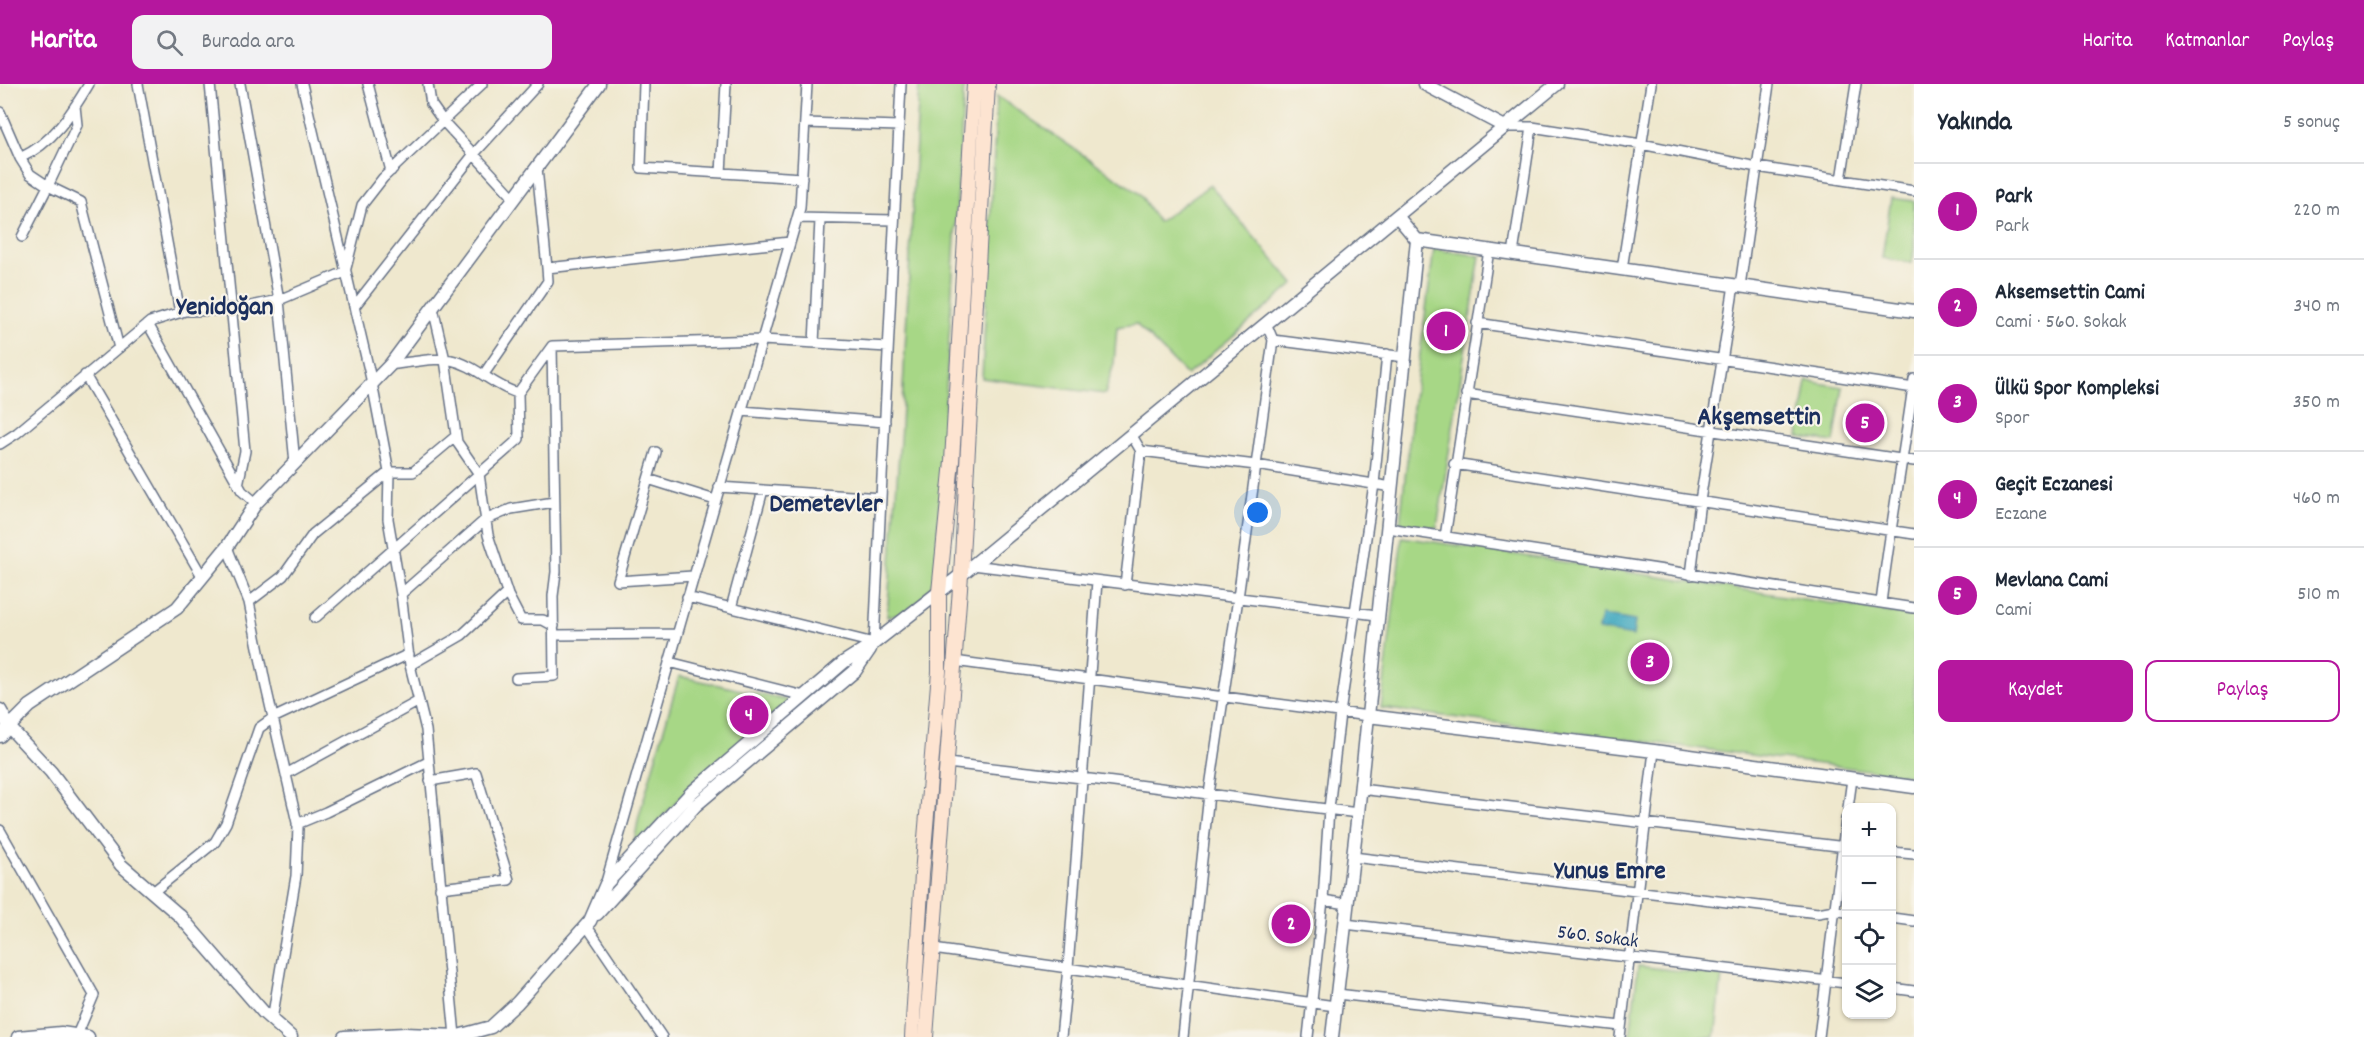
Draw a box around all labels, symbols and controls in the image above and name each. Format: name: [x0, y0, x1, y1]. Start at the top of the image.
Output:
search box: [132, 15, 552, 69]
text: Harita: [30, 22, 96, 62]
icon: search: [153, 26, 186, 59]
text: Burada ara: [201, 27, 294, 58]
text: Harita: [2082, 27, 2132, 57]
text: Katmanlar: [2165, 27, 2249, 57]
text: Paylaş: [2282, 27, 2334, 57]
text: Yakında: [1938, 105, 2012, 142]
text: 5 sonuç: [2283, 109, 2340, 137]
text: Park: [1995, 182, 2033, 213]
text: 1: [1955, 197, 1960, 225]
text: 220 m: [2293, 197, 2340, 225]
text: Park: [1995, 213, 2029, 241]
text: Aksemsettin Cami: [1995, 278, 2145, 309]
district label: Yenidoğan: [175, 290, 274, 327]
text: 2: [1953, 293, 1962, 321]
text: 340 m: [2294, 293, 2340, 321]
pin: 1: [1426, 308, 1466, 354]
text: Cami · 560. Sokak: [1995, 309, 2127, 337]
text: Ülkü Spor Kompleksi: [1995, 374, 2159, 405]
text: 3: [1953, 389, 1962, 417]
text: 350 m: [2293, 389, 2340, 417]
district label: Akşemsettin: [1697, 400, 1821, 437]
pin: 5: [1846, 400, 1884, 446]
text: Spor: [1995, 405, 2029, 433]
text: Geçit Eczanesi: [1995, 470, 2112, 501]
text: 4: [1953, 485, 1962, 513]
text: 460 m: [2293, 485, 2340, 513]
district label: Demetevler: [769, 487, 883, 524]
your location: [1243, 498, 1272, 527]
text: Eczane: [1995, 501, 2047, 529]
text: Mevlana Cami: [1995, 566, 2108, 597]
text: 5: [1953, 581, 1962, 609]
text: 510 m: [2297, 581, 2340, 609]
text: Cami: [1995, 597, 2032, 625]
pin: 3: [1630, 640, 1670, 684]
button: Kaydet: [1938, 660, 2133, 722]
button: Paylaş: [2145, 660, 2340, 722]
pin: 4: [730, 692, 768, 738]
map controls: [1842, 803, 1896, 1019]
button: +: [1842, 803, 1896, 857]
district label: Yunus Emre: [1553, 854, 1666, 891]
button: −: [1842, 857, 1896, 911]
pin: 2: [1272, 902, 1310, 946]
button: locate: [1842, 911, 1896, 965]
street label: 560. Sokak: [1556, 919, 1640, 957]
button: layers: [1842, 965, 1896, 1019]

